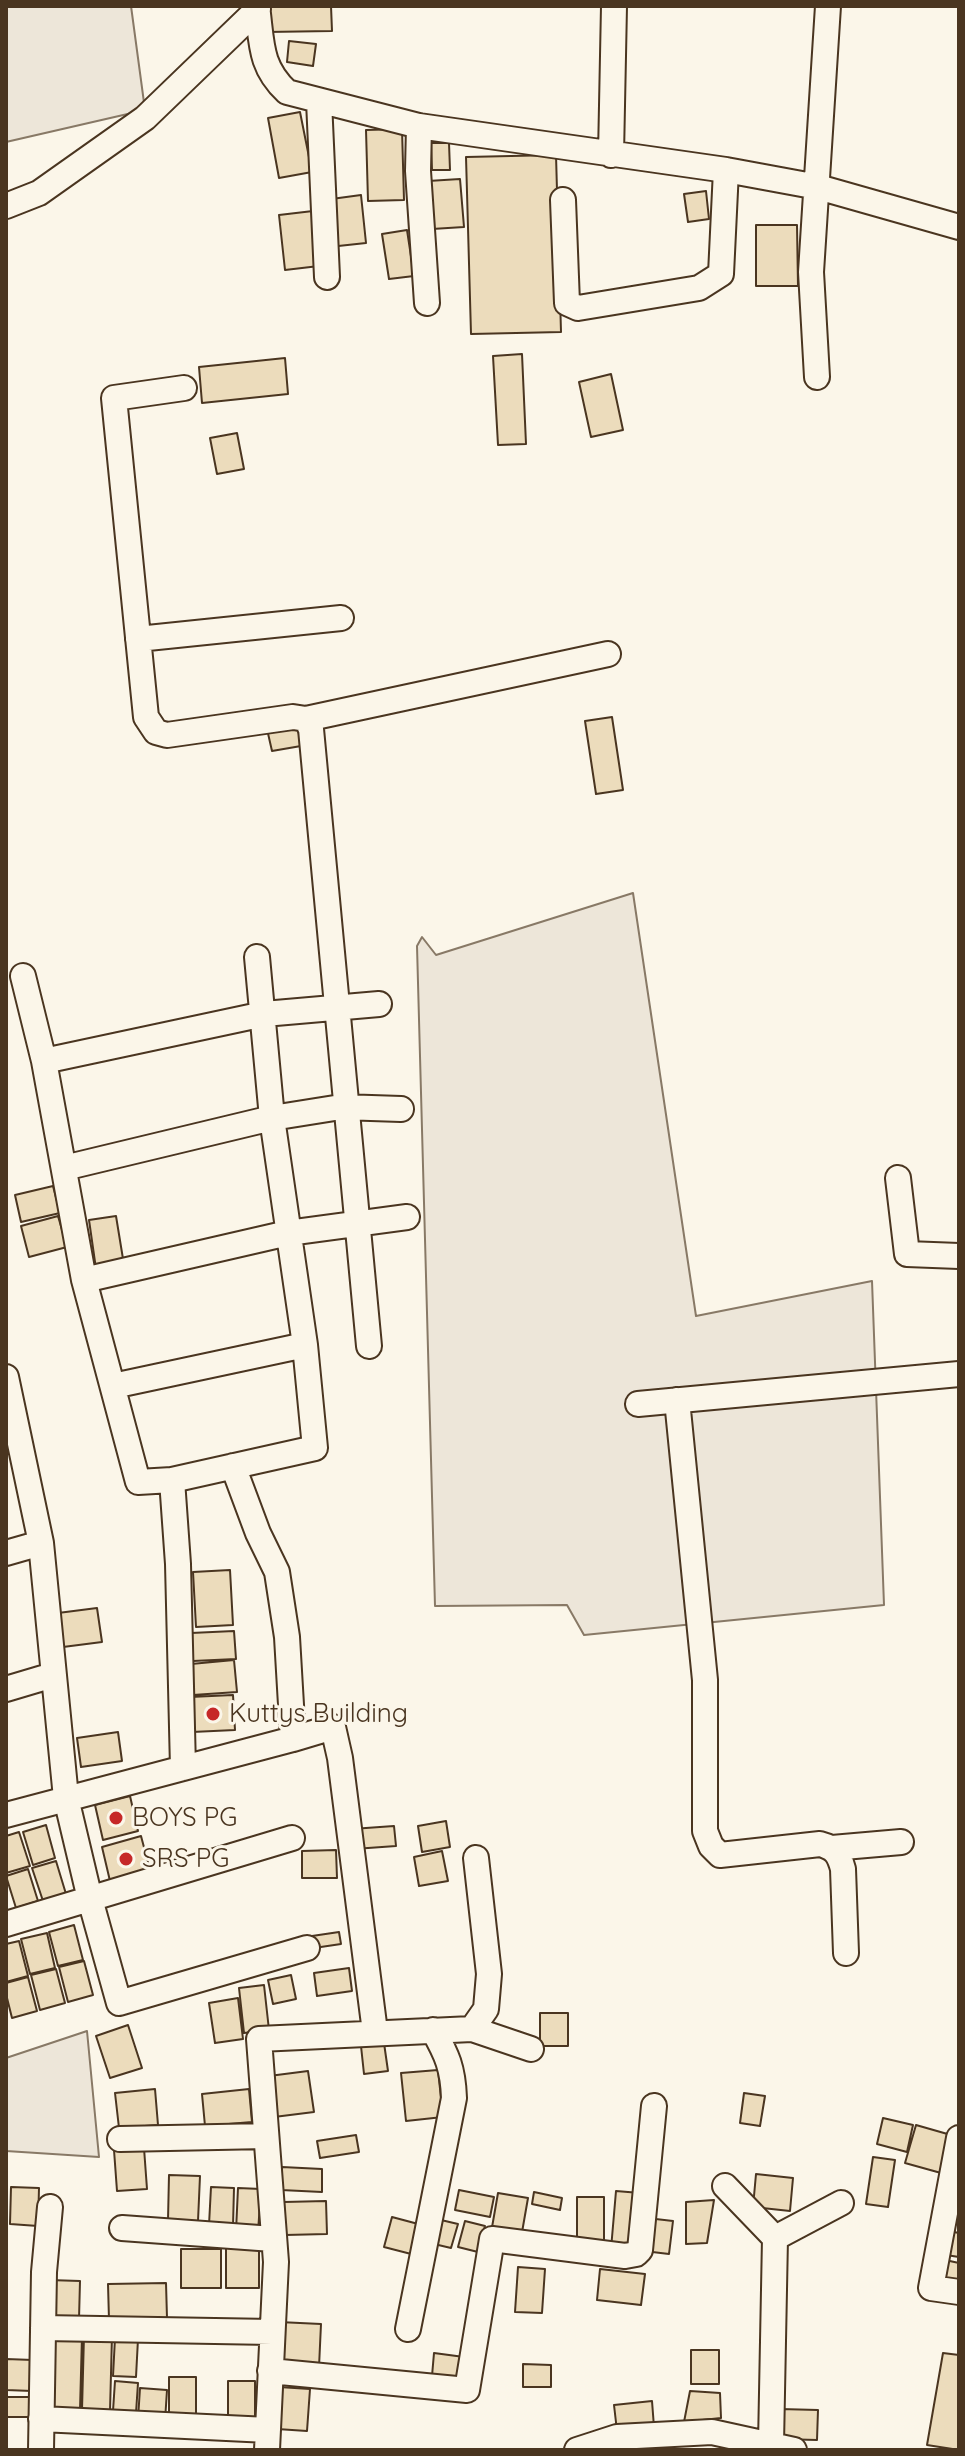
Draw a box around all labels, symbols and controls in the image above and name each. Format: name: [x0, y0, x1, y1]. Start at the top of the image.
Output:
place label: Kuttys Building: [229, 1698, 408, 1730]
marker: Kuttys Building: [204, 1705, 222, 1723]
place label: BOYS PG: [132, 1802, 237, 1834]
marker: BOYS PG: [107, 1809, 125, 1827]
place label: SRS PG: [142, 1843, 229, 1875]
marker: SRS PG: [117, 1850, 135, 1868]

